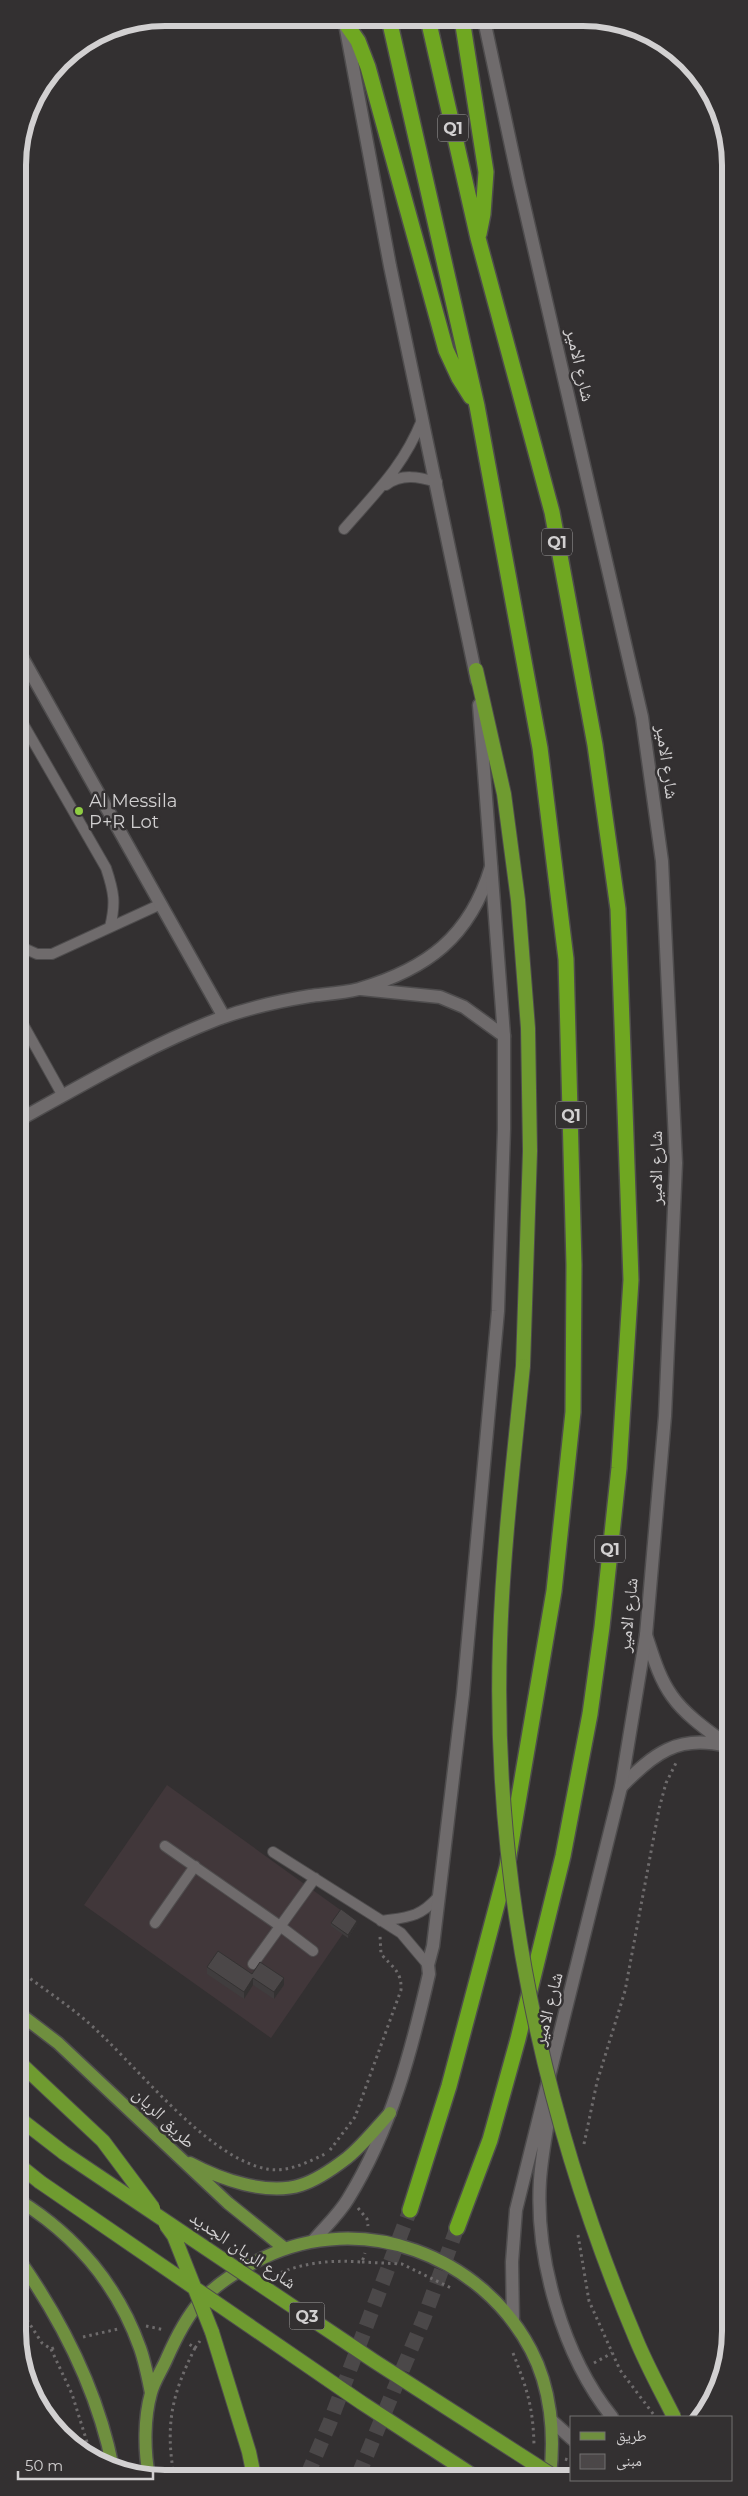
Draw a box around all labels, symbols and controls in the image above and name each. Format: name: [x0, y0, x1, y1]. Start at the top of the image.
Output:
road number: Q1: [438, 115, 468, 142]
street label: شارع الامير: [561, 325, 599, 404]
road number: Q1: [542, 528, 572, 556]
street label: شارع الامير: [651, 723, 683, 800]
place label: Al Messila P+R Lot: [89, 790, 177, 833]
marker: Al Messila P+R Lot: [73, 805, 85, 817]
road number: Q1: [556, 1102, 586, 1128]
street label: شارع الامير: [645, 1131, 667, 1206]
road number: Q1: [595, 1536, 625, 1562]
street label: شارع الامير: [613, 1577, 643, 1654]
street label: شارع الامير: [528, 1970, 568, 2049]
street label: طريق الريان: [128, 2083, 200, 2153]
street label: شارع الريان الجديد: [186, 2206, 300, 2294]
road number: Q3: [290, 2302, 324, 2330]
legend: [570, 2416, 733, 2481]
text: طريق: [616, 2426, 647, 2446]
scale bar: [18, 2448, 152, 2480]
text: مبنى: [616, 2451, 642, 2471]
text: 50 m: [25, 2456, 63, 2475]

